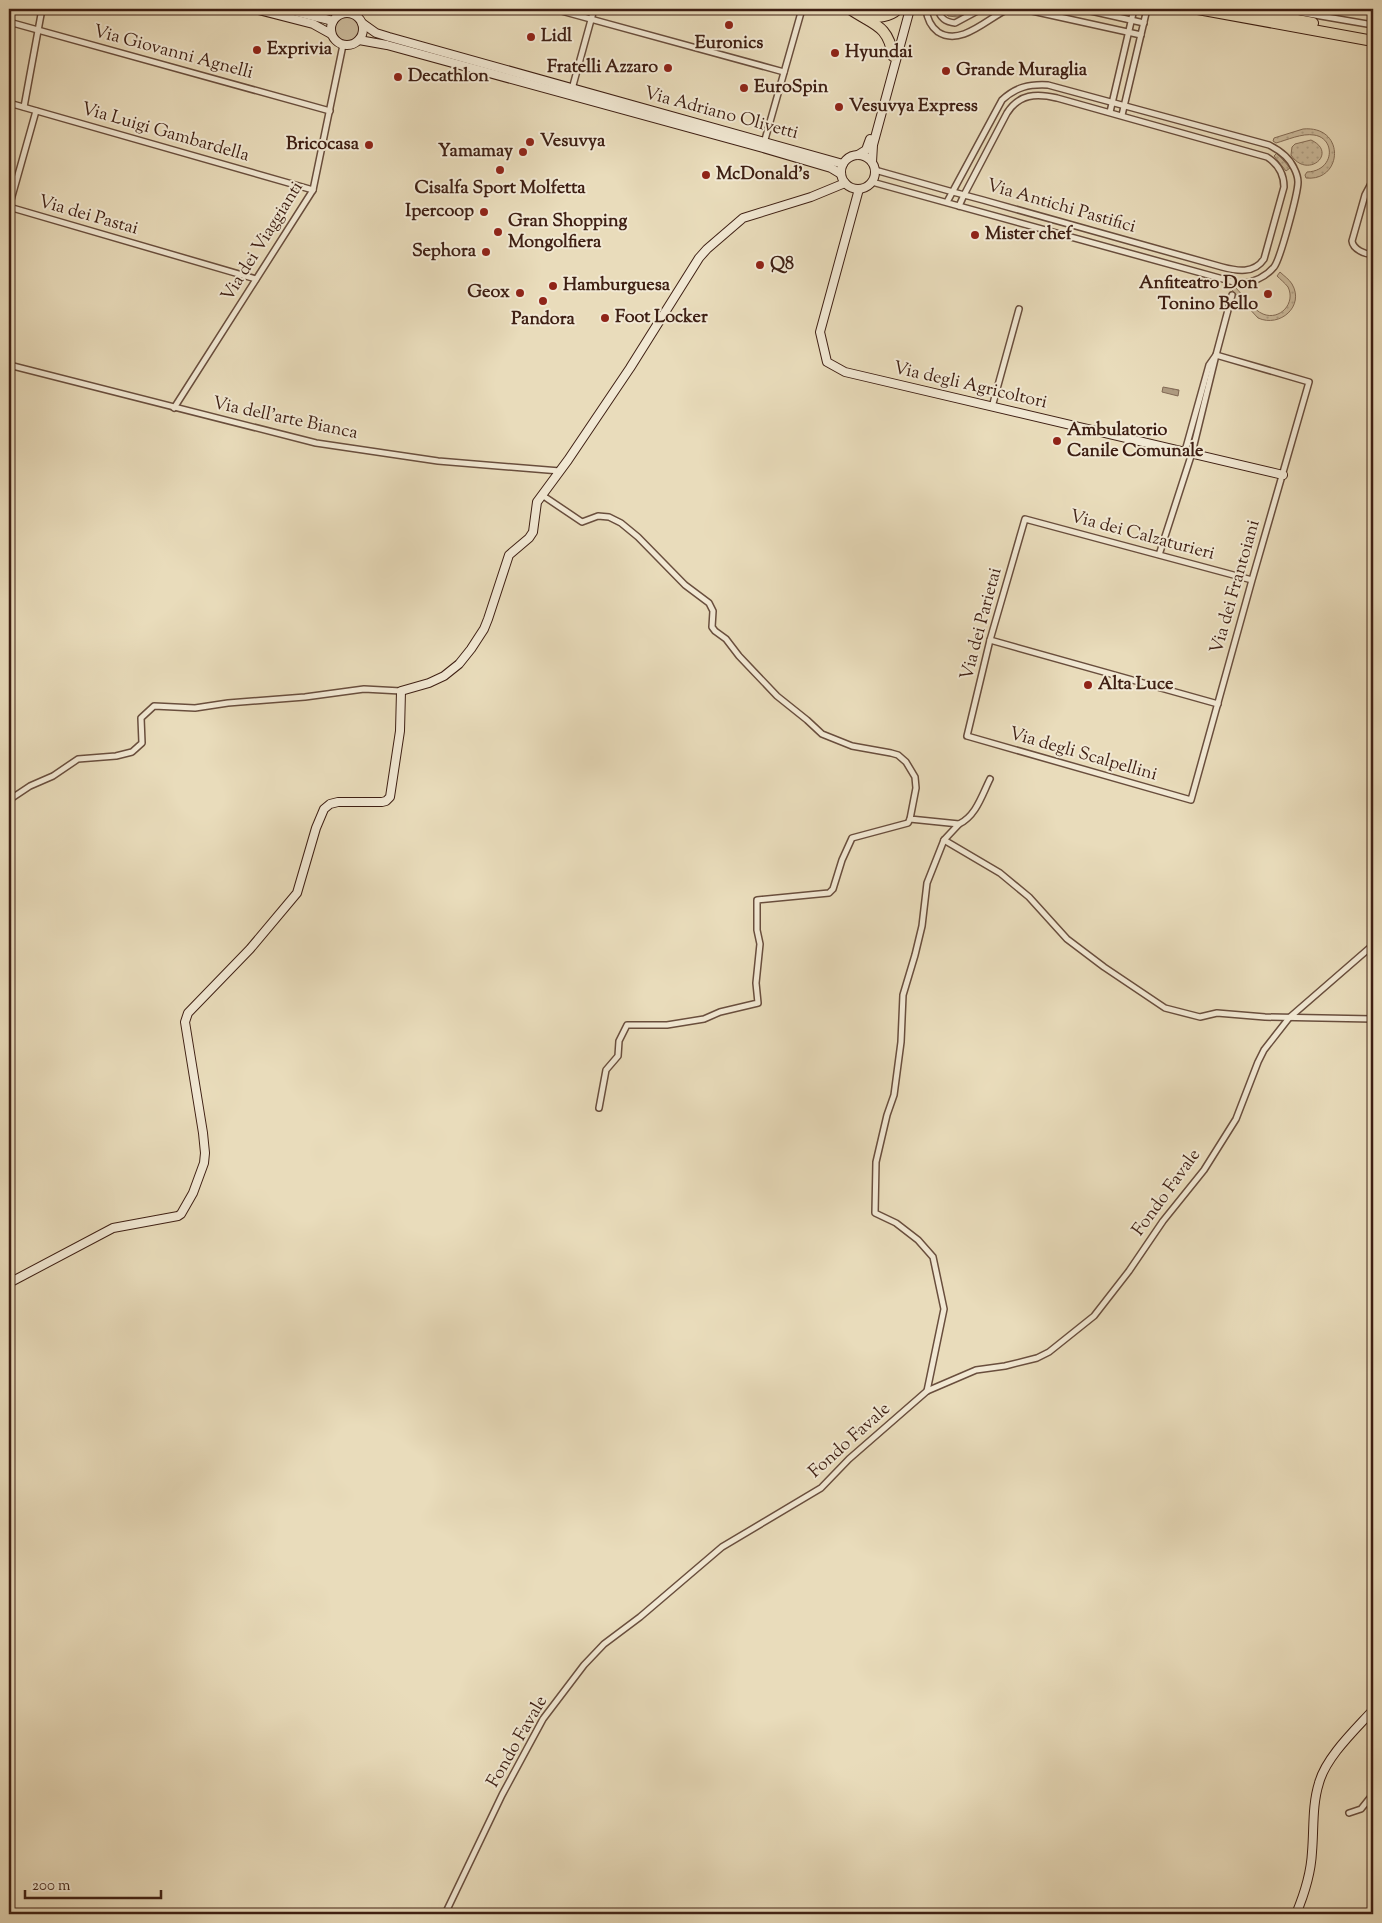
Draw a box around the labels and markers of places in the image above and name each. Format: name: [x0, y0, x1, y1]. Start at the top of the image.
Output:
marker: Euronics: [723, 19, 735, 31]
place label: Lidl: [541, 24, 573, 50]
marker: Lidl: [525, 31, 537, 43]
place label: Euronics: [695, 31, 763, 57]
place label: Exprivia: [267, 37, 333, 63]
place label: Hyundai: [845, 40, 913, 66]
marker: Exprivia: [251, 44, 263, 56]
marker: Hyundai: [829, 47, 841, 59]
place label: Fratelli Azzaro: [547, 55, 658, 81]
place label: Grande Muraglia: [956, 58, 1088, 84]
marker: Fratelli Azzaro: [662, 62, 674, 74]
place label: Decathlon: [408, 64, 489, 90]
marker: Grande Muraglia: [940, 65, 952, 77]
marker: Decathlon: [392, 71, 404, 83]
place label: EuroSpin: [754, 75, 829, 101]
marker: EuroSpin: [738, 82, 750, 94]
place label: Vesuvya Express: [849, 94, 978, 120]
marker: Vesuvya Express: [833, 101, 845, 113]
place label: Vesuvya: [540, 129, 606, 155]
place label: Bricocasa: [286, 132, 360, 158]
marker: Vesuvya: [524, 136, 536, 148]
marker: Bricocasa: [363, 139, 375, 151]
place label: Yamamay: [438, 139, 513, 165]
marker: Yamamay: [517, 146, 529, 158]
place label: McDonald's: [716, 162, 810, 188]
marker: Cisalfa Sport Molfetta: [494, 164, 506, 176]
marker: McDonald's: [700, 169, 712, 181]
place label: Cisalfa Sport Molfetta: [414, 176, 586, 202]
place label: Ipercoop: [405, 199, 474, 225]
marker: Ipercoop: [478, 206, 490, 218]
place label: Gran Shopping Mongolfiera: [508, 209, 627, 256]
place label: Mister chef: [985, 222, 1074, 248]
marker: Gran Shopping Mongolfiera: [492, 226, 504, 238]
marker: Mister chef: [969, 229, 981, 241]
place label: Sephora: [412, 239, 477, 265]
marker: Sephora: [480, 246, 492, 258]
place label: Q8: [770, 252, 794, 278]
marker: Q8: [754, 259, 766, 271]
place label: Anfiteatro Don Tonino Bello: [1139, 271, 1258, 318]
place label: Hamburguesa: [563, 273, 671, 299]
place label: Geox: [467, 280, 510, 306]
marker: Hamburguesa: [547, 280, 559, 292]
marker: Geox: [514, 287, 526, 299]
marker: Anfiteatro Don Tonino Bello: [1262, 288, 1274, 300]
marker: Pandora: [537, 295, 549, 307]
place label: Foot Locker: [615, 305, 708, 331]
place label: Pandora: [511, 307, 575, 333]
marker: Foot Locker: [599, 312, 611, 324]
place label: Ambulatorio Canile Comunale: [1067, 418, 1204, 465]
marker: Ambulatorio Canile Comunale: [1051, 435, 1063, 447]
place label: Alta Luce: [1098, 672, 1174, 698]
marker: Alta Luce: [1082, 679, 1094, 691]

